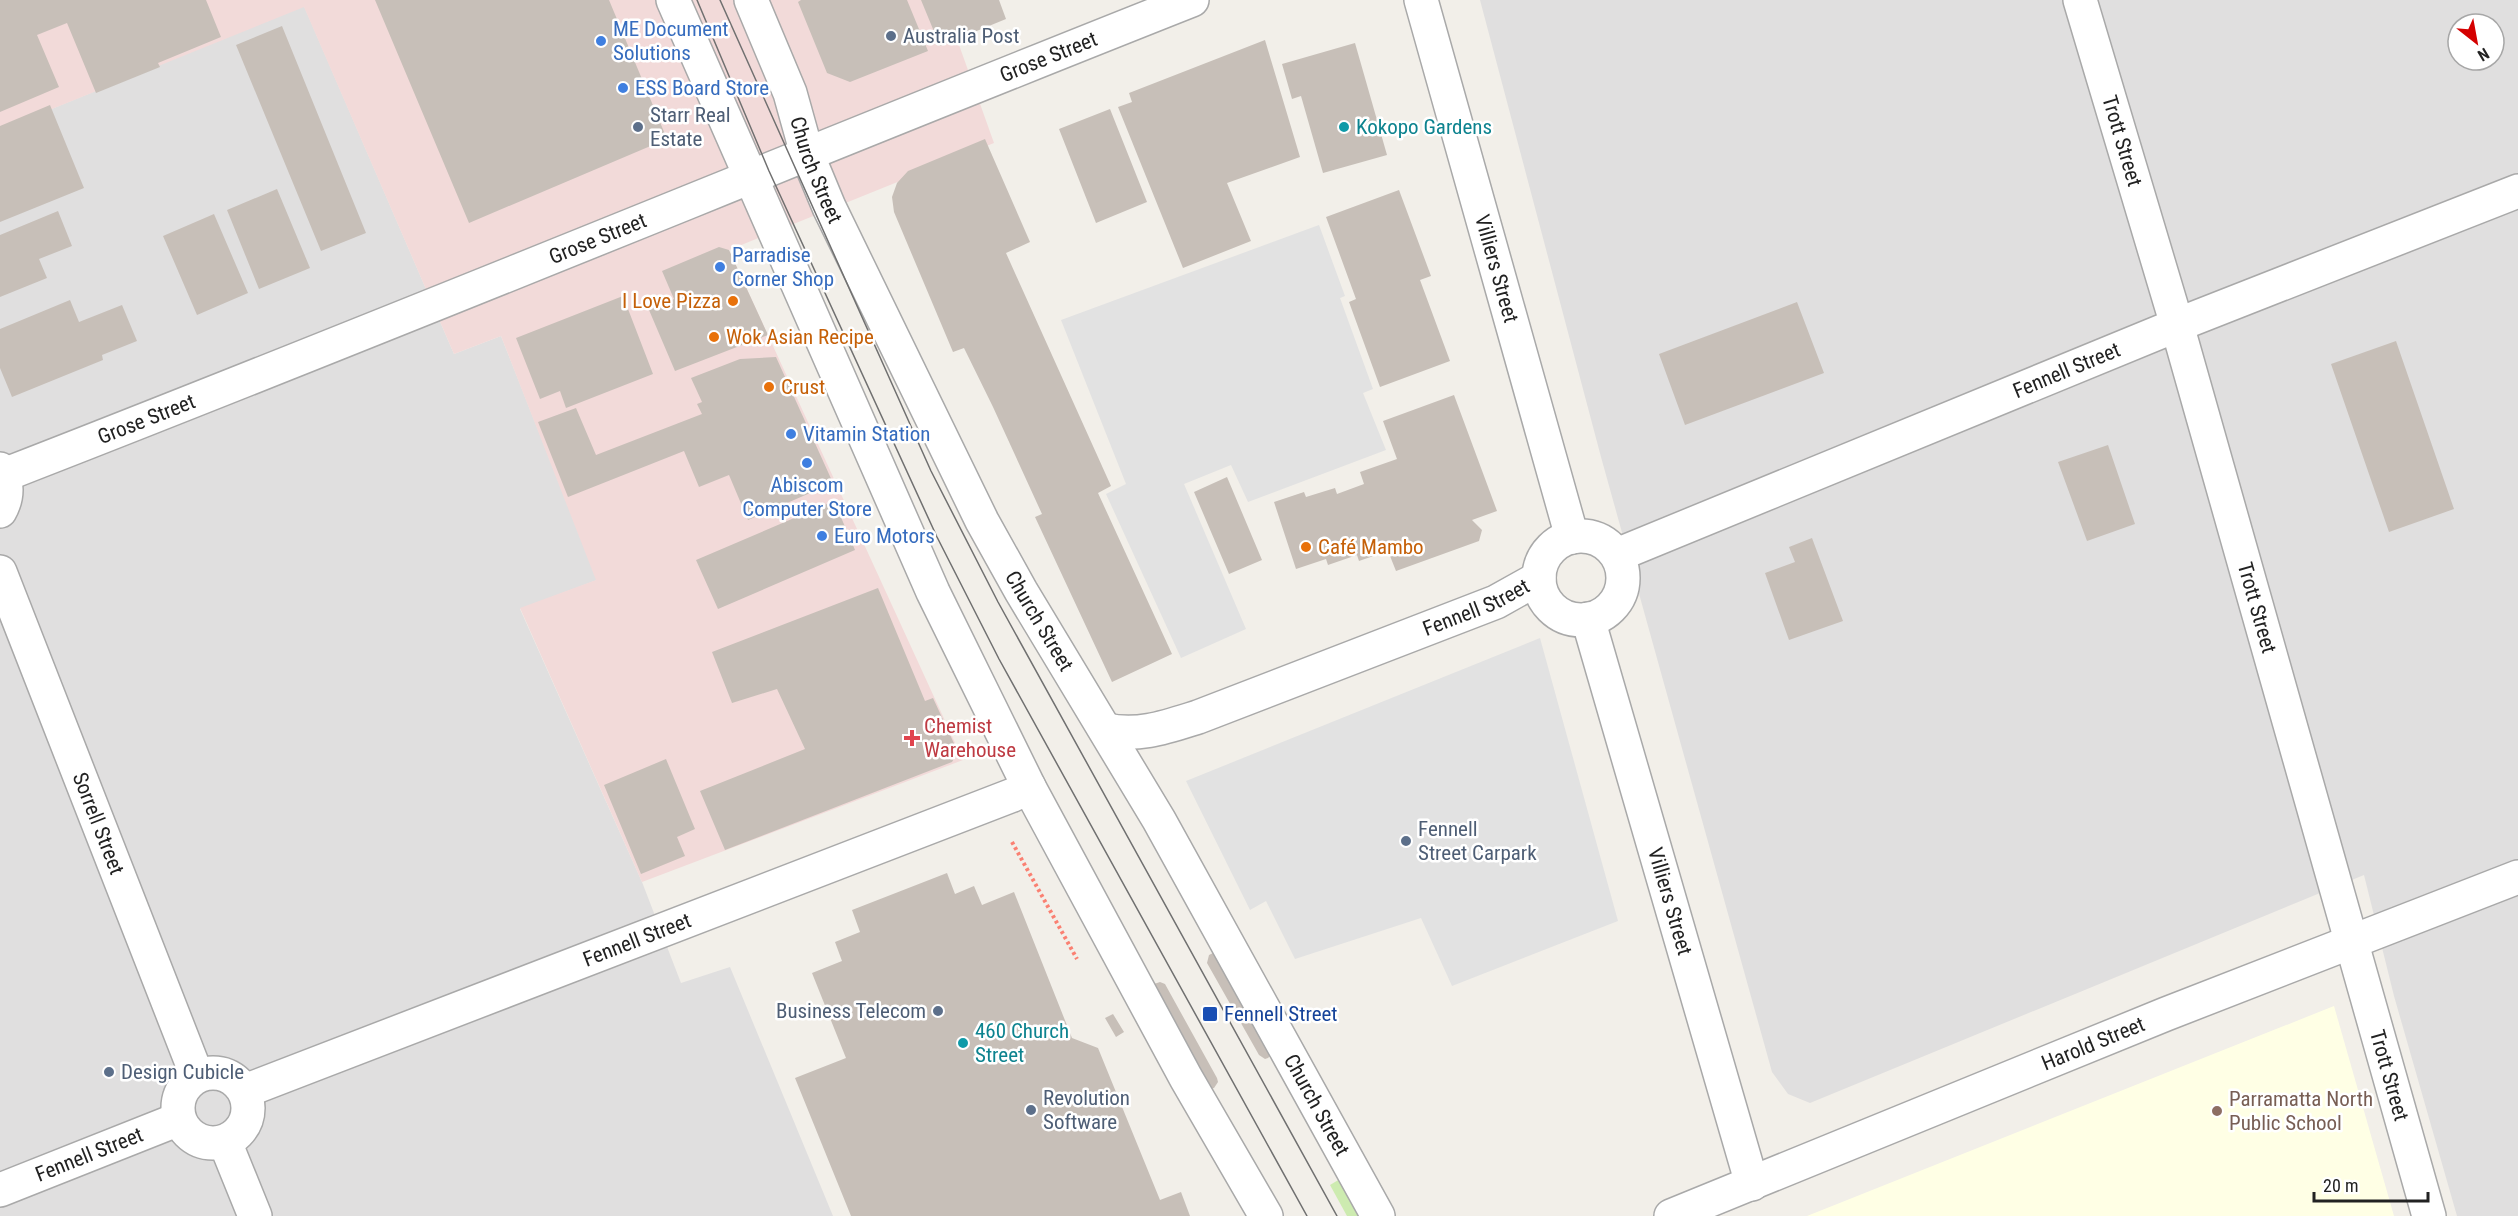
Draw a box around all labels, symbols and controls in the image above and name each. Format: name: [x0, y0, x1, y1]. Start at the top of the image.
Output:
north arrow: [2446, 12, 2506, 72]
place label: ME Document Solutions: [613, 17, 729, 65]
place label: Australia Post: [903, 24, 1019, 48]
street label: Grose Street: [996, 27, 1101, 87]
marker: Australia Post: [884, 29, 898, 43]
marker: ME Document Solutions: [594, 34, 608, 48]
text: N: [2474, 44, 2493, 65]
place label: ESS Board Store: [635, 76, 769, 100]
marker: ESS Board Store: [616, 81, 630, 95]
street label: Trott Street: [2097, 93, 2147, 189]
place label: Starr Real Estate: [650, 103, 731, 151]
street label: Church Street: [785, 114, 847, 227]
place label: Kokopo Gardens: [1356, 115, 1492, 139]
marker: Starr Real Estate: [631, 120, 645, 134]
marker: Kokopo Gardens: [1337, 120, 1351, 134]
street label: Grose Street: [546, 208, 650, 269]
street label: Villiers Street: [1470, 212, 1523, 325]
place label: Parradise Corner Shop: [732, 243, 834, 291]
marker: Parradise Corner Shop: [713, 260, 727, 274]
place label: I Love Pizza: [622, 289, 721, 313]
marker: I Love Pizza: [726, 294, 740, 308]
place label: Wok Asian Recipe: [726, 325, 874, 349]
marker: Wok Asian Recipe: [707, 330, 721, 344]
street label: Fennell Street: [2009, 338, 2124, 403]
place label: Crust: [781, 375, 825, 399]
marker: Crust: [762, 380, 776, 394]
street label: Grose Street: [94, 389, 199, 449]
place label: Vitamin Station: [803, 422, 930, 446]
marker: Vitamin Station: [784, 427, 798, 441]
marker: Abiscom Computer Store: [800, 456, 814, 470]
place label: Abiscom Computer Store: [742, 473, 872, 521]
place label: Euro Motors: [834, 524, 935, 548]
marker: Euro Motors: [815, 529, 829, 543]
place label: Café Mambo: [1318, 535, 1424, 559]
marker: Café Mambo: [1299, 540, 1313, 554]
street label: Trott Street: [2233, 560, 2281, 656]
street label: Church Street: [1000, 567, 1078, 675]
street label: Fennell Street: [1420, 574, 1534, 641]
place label: Chemist Warehouse: [924, 714, 1016, 762]
marker: Chemist Warehouse: [905, 731, 919, 745]
street label: Sorrell Street: [68, 769, 129, 878]
place label: Fennell Street Carpark: [1418, 817, 1537, 865]
marker: Fennell Street Carpark: [1399, 834, 1413, 848]
street label: Villiers Street: [1643, 845, 1697, 958]
street label: Fennell Street: [580, 908, 694, 972]
place label: Business Telecom: [776, 999, 926, 1023]
place label: Fennell Street: [1224, 1002, 1338, 1026]
marker: Business Telecom: [931, 1004, 945, 1018]
marker: Fennell Street: [1201, 1005, 1219, 1023]
street label: Harold Street: [2038, 1012, 2148, 1075]
place label: 460 Church Street: [975, 1019, 1069, 1067]
street label: Trott Street: [2365, 1027, 2413, 1124]
marker: 460 Church Street: [956, 1036, 970, 1050]
street label: Church Street: [1279, 1050, 1354, 1160]
place label: Design Cubicle: [121, 1060, 244, 1084]
marker: Design Cubicle: [102, 1065, 116, 1079]
place label: Revolution Software: [1043, 1086, 1130, 1134]
place label: Parramatta North Public School: [2229, 1087, 2373, 1135]
marker: Revolution Software: [1024, 1103, 1038, 1117]
marker: Parramatta North Public School: [2210, 1104, 2224, 1118]
street label: Fennell Street: [32, 1123, 146, 1187]
scale bar: [2314, 1165, 2428, 1203]
text: 20 m: [2323, 1175, 2358, 1196]

